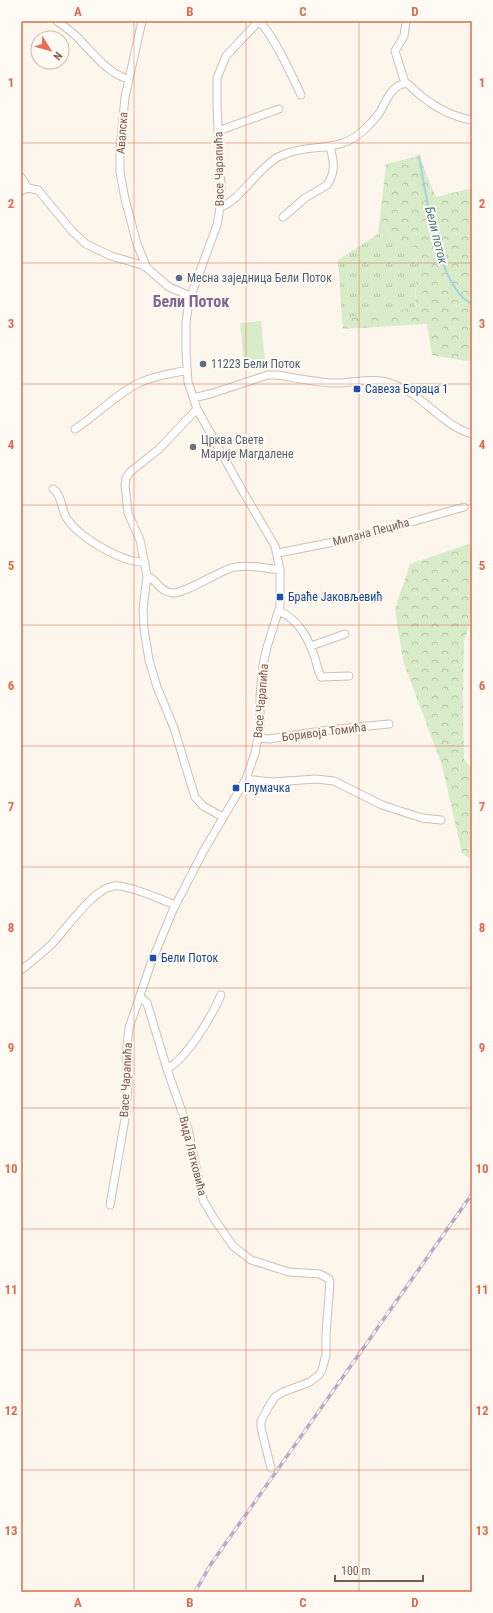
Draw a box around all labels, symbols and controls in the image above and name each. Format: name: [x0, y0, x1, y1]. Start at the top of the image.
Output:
text: A: [74, 4, 82, 19]
text: B: [186, 4, 194, 19]
text: C: [299, 4, 307, 19]
text: D: [411, 4, 419, 19]
north arrow: [30, 30, 70, 70]
text: N: [50, 49, 65, 63]
text: 1: [8, 75, 14, 90]
text: 1: [479, 75, 485, 90]
street label: Авалска: [114, 111, 130, 154]
street label: Васе Чарапића: [211, 131, 227, 207]
text: 2: [8, 196, 15, 211]
text: 2: [479, 196, 486, 211]
water label: Бели поток: [422, 205, 451, 266]
place label: Месна заједница Бели Поток: [187, 271, 332, 285]
marker: Месна заједница Бели Поток: [174, 273, 184, 283]
district label: Бели Поток: [153, 292, 229, 311]
text: 3: [8, 316, 14, 331]
text: 3: [479, 316, 485, 331]
place label: 11223 Бели Поток: [211, 357, 301, 371]
marker: 11223 Бели Поток: [198, 359, 208, 369]
place label: Савеза Бораца 1: [365, 382, 448, 396]
marker: Савеза Бораца 1: [352, 384, 362, 394]
place label: Црква Свете Марије Магдалене: [201, 433, 294, 461]
text: 4: [8, 437, 15, 452]
text: 4: [479, 437, 486, 452]
marker: Црква Свете Марије Магдалене: [188, 442, 198, 452]
street label: Милана Пецића: [331, 515, 411, 549]
text: 5: [8, 558, 15, 573]
text: 5: [479, 558, 486, 573]
place label: Браће Јаковљевић: [288, 590, 382, 604]
marker: Браће Јаковљевић: [275, 592, 285, 602]
street label: Васе Чарапића: [251, 663, 271, 739]
text: 6: [8, 678, 15, 693]
text: 6: [479, 678, 486, 693]
street label: Боривоја Томића: [281, 720, 367, 744]
place label: Глумачка: [244, 781, 291, 795]
marker: Глумачка: [231, 783, 241, 793]
text: 7: [8, 799, 15, 814]
text: 7: [479, 799, 486, 814]
text: 8: [8, 920, 14, 935]
text: 8: [479, 920, 485, 935]
place label: Бели Поток: [161, 951, 218, 965]
marker: Бели Поток: [148, 953, 158, 963]
text: 9: [8, 1040, 14, 1055]
text: 9: [479, 1040, 485, 1055]
street label: Васе Чарапића: [117, 1042, 135, 1118]
street label: Вида Латковића: [176, 1115, 210, 1197]
text: 10: [4, 1161, 18, 1176]
text: 10: [475, 1161, 489, 1176]
text: 11: [4, 1282, 18, 1297]
text: 11: [475, 1282, 489, 1297]
text: 12: [4, 1403, 18, 1418]
text: 12: [475, 1403, 489, 1418]
text: 13: [4, 1523, 18, 1538]
text: 13: [475, 1523, 489, 1538]
scale bar: [335, 1557, 423, 1583]
text: 100 m: [341, 1564, 371, 1578]
text: A: [74, 1595, 82, 1610]
text: B: [186, 1595, 194, 1610]
text: C: [299, 1595, 307, 1610]
text: D: [411, 1595, 419, 1610]

